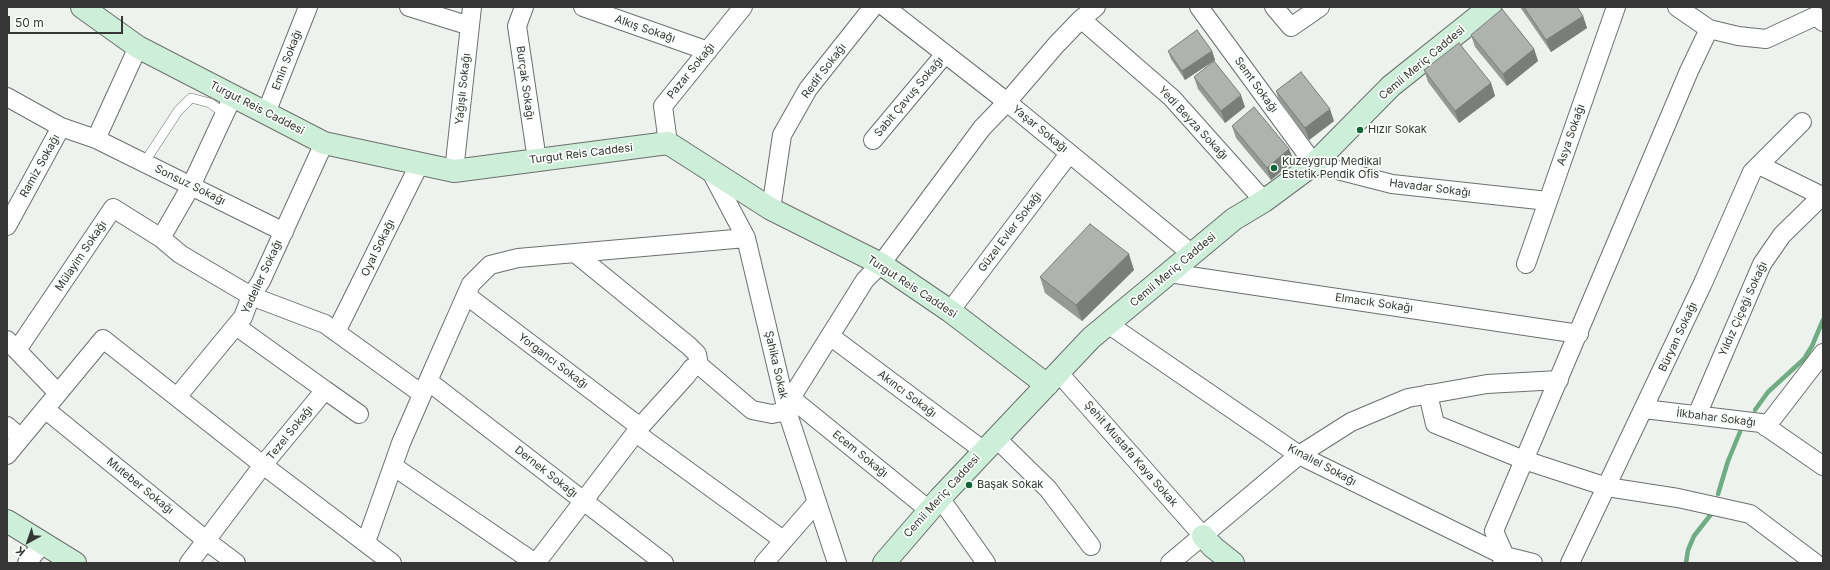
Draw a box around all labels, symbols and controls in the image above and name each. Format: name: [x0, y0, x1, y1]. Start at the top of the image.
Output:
scale bar: [10, 8, 125, 34]
street label: Alkış Sokağı: [613, 12, 677, 46]
text: 50 m: [15, 15, 44, 30]
street label: Cemii Meriç Caddesi: [1376, 23, 1468, 103]
street label: Emin Sokağı: [269, 28, 305, 92]
street label: Pazar Sokağı: [664, 40, 718, 102]
street label: Redif Sokağı: [799, 41, 849, 101]
street label: Burçak Sokağı: [513, 45, 537, 121]
street label: Yağışlı Sokağı: [453, 53, 473, 125]
street label: Sabit Çavuş Sokağı: [872, 54, 946, 140]
street label: Semt Sokağı: [1232, 55, 1280, 115]
street label: Turgut Reis Caddesi: [208, 78, 306, 138]
street label: Yedi Beyza Sokağı: [1156, 83, 1230, 163]
street label: Yaşar Sokağı: [1010, 103, 1070, 155]
street label: Asya Sokağı: [1554, 103, 1588, 167]
place label: Hızır Sokak: [1368, 123, 1427, 137]
marker: Hızır Sokak: [1355, 125, 1365, 135]
street label: Ramiz Sokağı: [17, 132, 63, 200]
street label: Turgut Reis Caddesi: [529, 141, 633, 167]
place label: Kuzeygrup Medikal Estetik Pendik Ofis: [1282, 155, 1381, 181]
street label: Sonsuz Sokağı: [153, 162, 227, 208]
marker: Kuzeygrup Medikal Estetik Pendik Ofis: [1269, 163, 1279, 173]
street label: Havadar Sokağı: [1389, 176, 1471, 200]
street label: Güzel Evler Sokağı: [975, 189, 1045, 275]
street label: Oyal Sokağı: [359, 217, 397, 279]
street label: Mülayim Sokağı: [53, 218, 109, 294]
street label: Cemii Meriç Caddesi: [1127, 230, 1219, 310]
street label: Yadeller Sokağı: [239, 238, 285, 316]
street label: Turgut Reis Caddesi: [865, 253, 959, 321]
street label: Yıldız Çiçeği Sokağı: [1716, 260, 1770, 358]
street label: Elmacık Sokağı: [1334, 291, 1414, 315]
street label: Büryan Sokağı: [1656, 300, 1700, 374]
street label: Yorgancı Sokağı: [516, 330, 590, 392]
street label: Şahika Sokak: [762, 330, 790, 400]
street label: Akıncı Sokağı: [875, 368, 939, 420]
street label: Şehit Mustafa Kaya Sokak: [1082, 399, 1180, 509]
street label: Tezel Sokağı: [264, 403, 316, 463]
street label: İlkbahar Sokağı: [1676, 407, 1756, 429]
street label: Ecem Sokağı: [830, 428, 890, 480]
street label: Kınalıel Sokağı: [1285, 441, 1359, 489]
street label: Dernek Sokağı: [512, 443, 580, 501]
street label: Cemii Meriç Caddesi: [901, 452, 983, 540]
street label: Muteber Sokağı: [104, 455, 176, 517]
place label: Başak Sokak: [977, 478, 1043, 492]
marker: Başak Sokak: [964, 480, 974, 490]
north arrow: [8, 522, 48, 562]
text: K: [13, 543, 28, 559]

